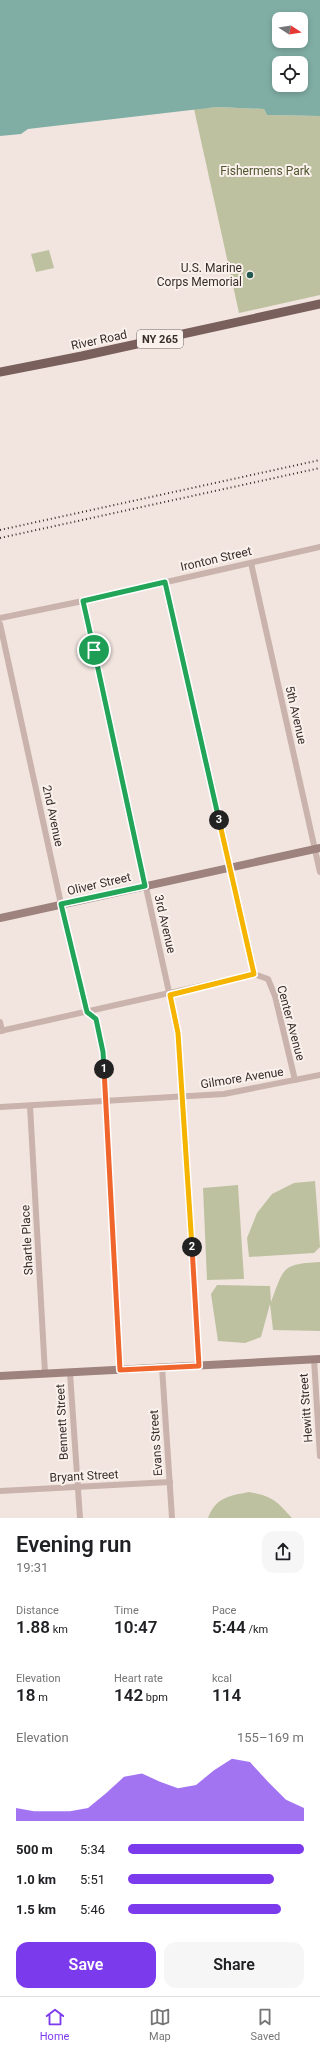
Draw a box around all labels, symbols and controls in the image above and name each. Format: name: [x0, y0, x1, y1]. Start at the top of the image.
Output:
north arrow: [272, 12, 308, 48]
map controls: [272, 12, 308, 92]
button: locate: [272, 56, 308, 92]
park label: Fishermens Park: [220, 164, 311, 178]
place label: U.S. Marine Corps Memorial: [157, 261, 242, 289]
marker: U.S. Marine Corps Memorial: [245, 270, 255, 280]
street label: River Road: [70, 327, 128, 353]
road number: NY 265: [137, 330, 183, 348]
street label: Ironton Street: [179, 544, 253, 574]
pin: [77, 633, 111, 667]
icon: arrive: [83, 639, 105, 661]
street label: 5th Avenue: [282, 684, 310, 746]
street label: 2nd Avenue: [40, 784, 66, 848]
pin: 3: [209, 810, 229, 830]
text: 3: [216, 813, 222, 826]
street label: Oliver Street: [66, 870, 132, 898]
street label: 3rd Avenue: [151, 893, 179, 955]
street label: Center Avenue: [274, 984, 308, 1062]
pin: 1: [94, 1059, 114, 1079]
text: 1: [101, 1062, 107, 1075]
street label: Gilmore Avenue: [199, 1065, 285, 1091]
street label: Shartle Place: [18, 1204, 36, 1276]
pin: 2: [182, 1237, 202, 1257]
text: 2: [189, 1240, 195, 1253]
street label: Hewitt Street: [297, 1373, 315, 1443]
street label: Bennett Street: [53, 1384, 71, 1460]
street label: Evans Street: [147, 1409, 165, 1477]
street label: Bryant Street: [49, 1467, 119, 1485]
button: share: [262, 1531, 304, 1573]
text: Evening run: [16, 1532, 132, 1557]
text: 19:31: [16, 1560, 48, 1575]
text: Distance: [16, 1604, 59, 1617]
text: Time: [114, 1604, 139, 1617]
text: Pace: [212, 1604, 236, 1617]
text: 1.88: [16, 1617, 50, 1637]
text: 10:47: [114, 1617, 157, 1637]
text: 5:44: [212, 1617, 246, 1637]
text: km: [50, 1623, 68, 1636]
text: /km: [246, 1623, 268, 1636]
text: Elevation: [16, 1672, 61, 1685]
text: Heart rate: [114, 1672, 163, 1685]
text: kcal: [212, 1672, 232, 1685]
text: 18: [16, 1685, 35, 1705]
text: 142: [114, 1685, 143, 1705]
text: 114: [212, 1685, 241, 1705]
text: m: [35, 1691, 48, 1704]
text: bpm: [143, 1691, 168, 1704]
text: Elevation: [16, 1730, 69, 1745]
text: 155–169 m: [237, 1730, 304, 1745]
text: 500 m: [16, 1842, 53, 1857]
text: 5:34: [80, 1842, 105, 1857]
text: 1.0 km: [16, 1872, 56, 1887]
text: 5:51: [80, 1872, 105, 1887]
text: 1.5 km: [16, 1902, 56, 1917]
text: 5:46: [80, 1902, 105, 1917]
button: Save: [16, 1942, 156, 1988]
button: Share: [164, 1942, 304, 1988]
tab: Home: [40, 2006, 69, 2043]
tab: Map: [149, 2006, 171, 2043]
tab: Saved: [250, 2006, 280, 2043]

